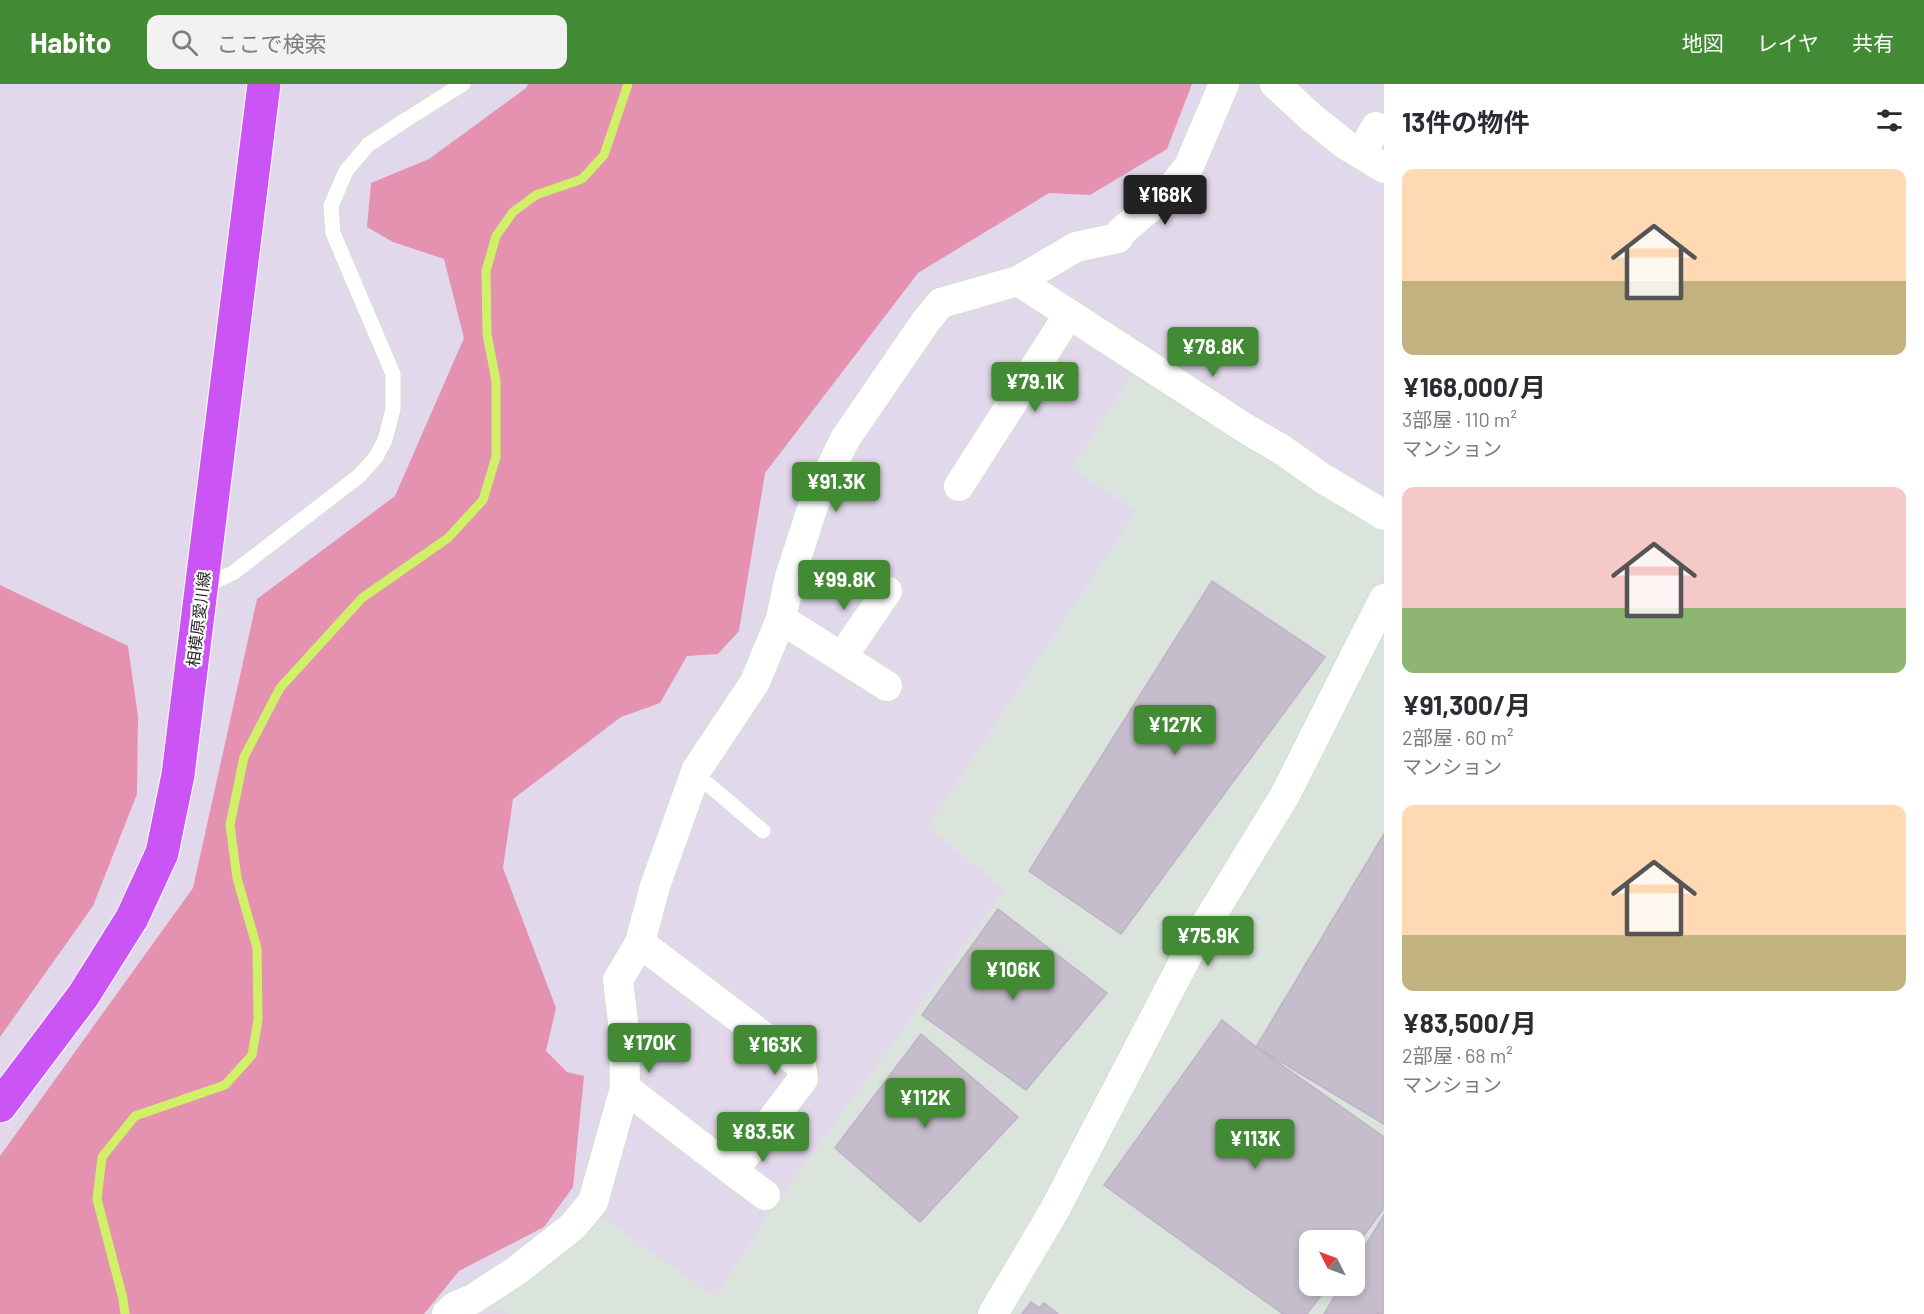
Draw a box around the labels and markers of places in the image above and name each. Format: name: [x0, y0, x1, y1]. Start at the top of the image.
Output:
pin: ¥168K: [1123, 175, 1207, 226]
pin: ¥78.8K: [1164, 327, 1262, 378]
pin: ¥79.1K: [986, 362, 1084, 413]
pin: ¥91.3K: [787, 462, 885, 513]
pin: ¥99.8K: [795, 560, 893, 611]
pin: ¥127K: [1133, 705, 1217, 756]
pin: ¥75.9K: [1159, 916, 1257, 967]
pin: ¥106K: [971, 950, 1055, 1001]
pin: ¥170K: [607, 1023, 691, 1074]
pin: ¥163K: [733, 1025, 817, 1076]
pin: ¥112K: [883, 1078, 967, 1129]
pin: ¥83.5K: [714, 1112, 812, 1163]
pin: ¥113K: [1213, 1119, 1297, 1170]

